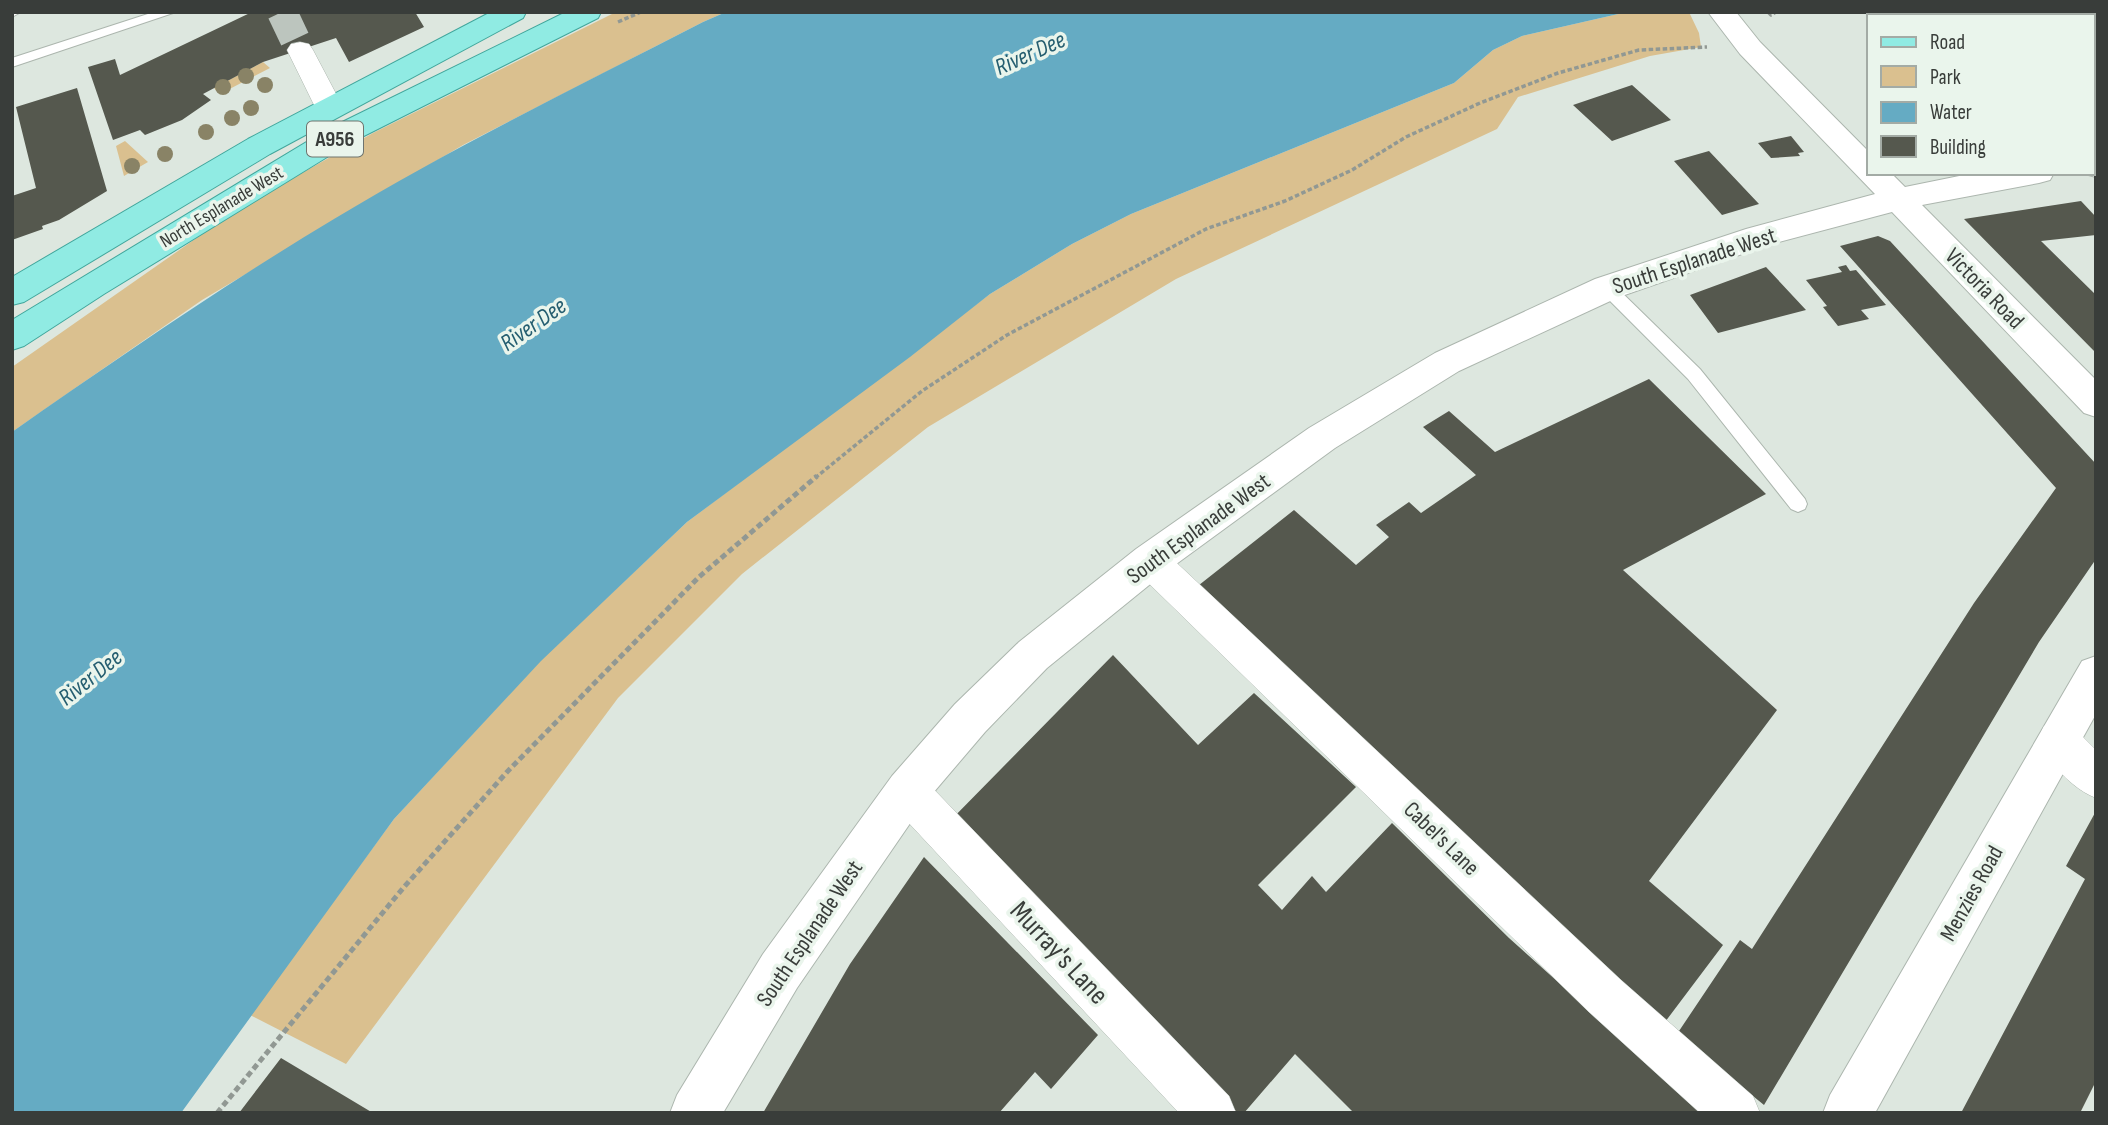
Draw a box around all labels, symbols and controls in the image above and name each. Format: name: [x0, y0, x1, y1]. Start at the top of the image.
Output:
legend: [1867, 14, 2094, 175]
water label: River Dee: [990, 25, 1070, 82]
text: Road: [1930, 30, 1965, 55]
text: Park: [1930, 65, 1961, 90]
text: Water: [1930, 100, 1972, 125]
road number: A956: [307, 122, 363, 156]
text: Building: [1930, 135, 1986, 160]
street label: North Esplanade West: [156, 161, 288, 253]
street label: South Esplanade West: [1609, 221, 1780, 301]
street label: Victoria Road: [1939, 242, 2030, 335]
water label: River Dee: [495, 291, 572, 358]
street label: South Esplanade West: [1122, 467, 1276, 590]
water label: River Dee: [52, 643, 128, 712]
street label: Cabel's Lane: [1398, 796, 1485, 882]
street label: Menzies Road: [1934, 841, 2010, 946]
street label: South Esplanade West: [751, 855, 869, 1012]
street label: Murray's Lane: [1003, 895, 1115, 1011]

